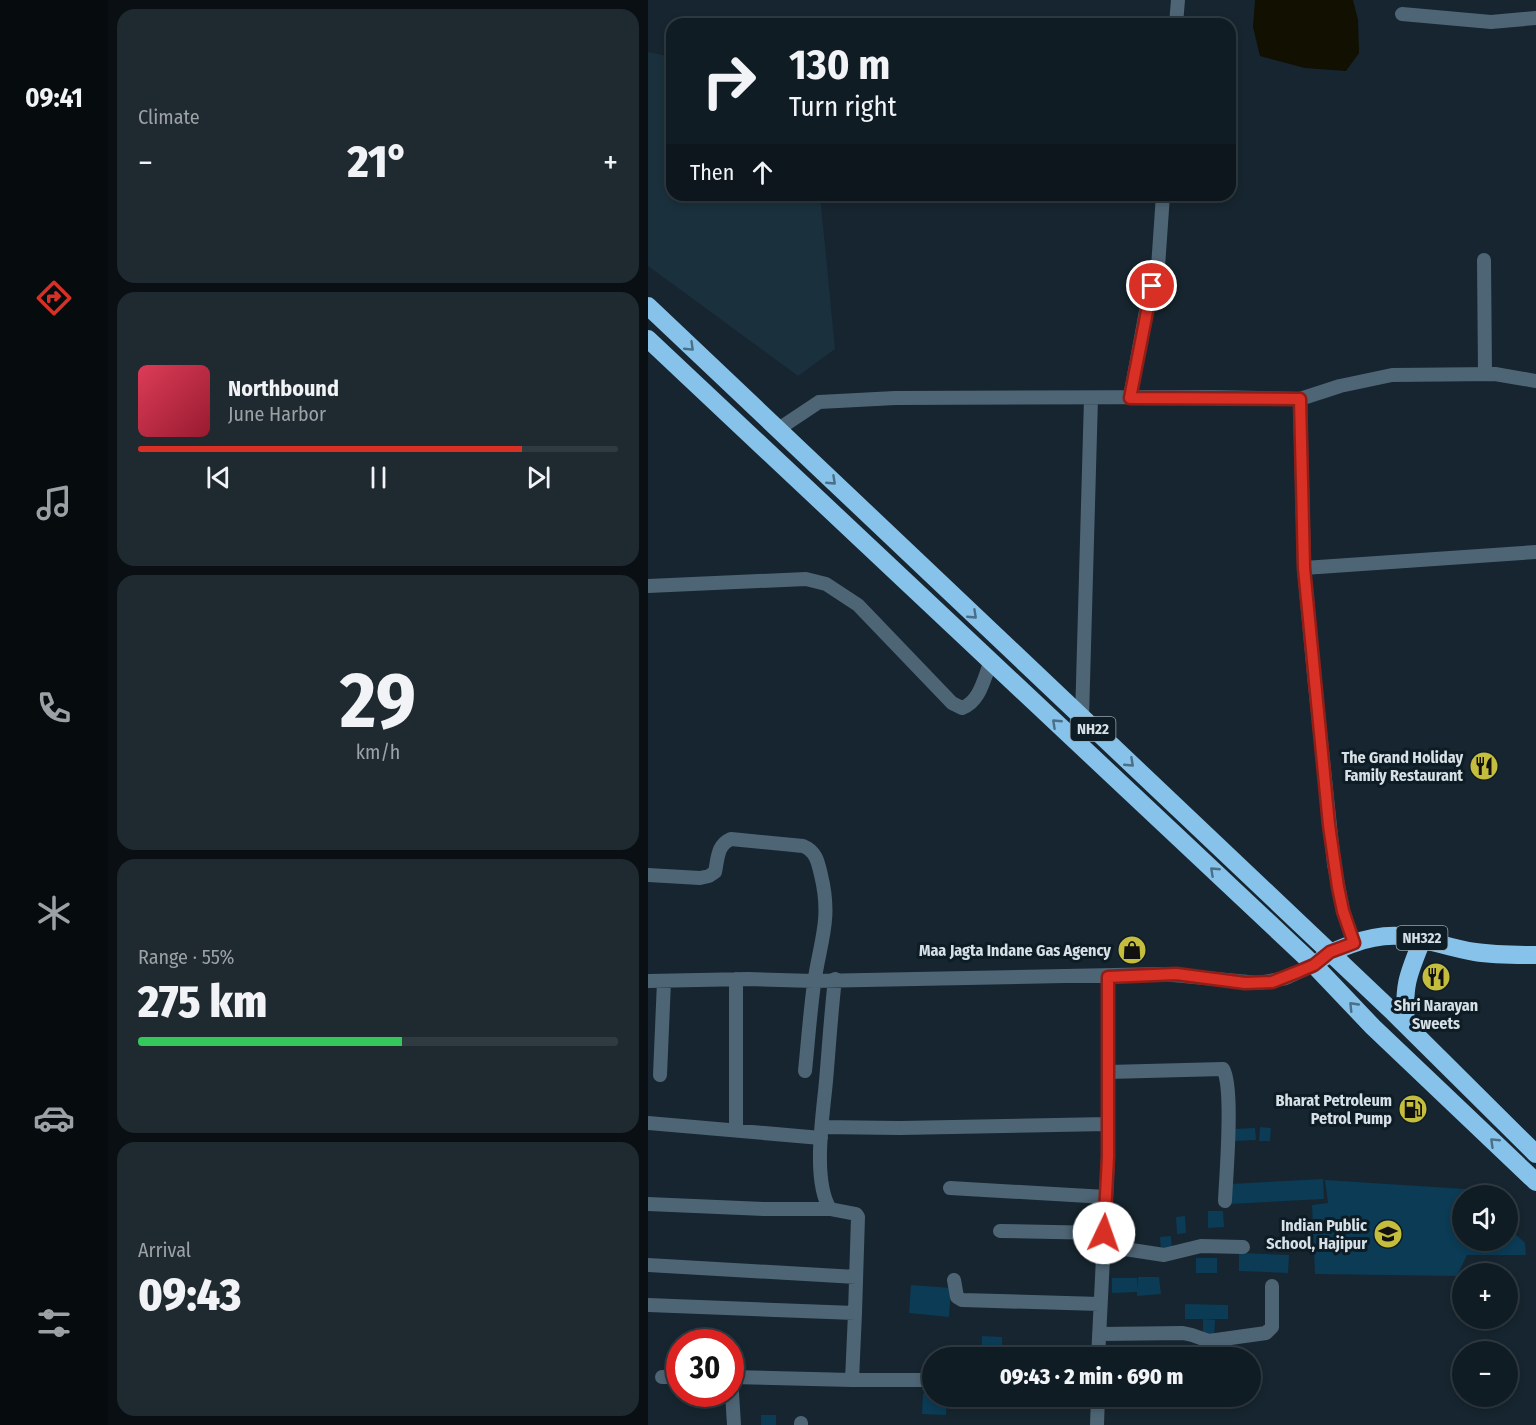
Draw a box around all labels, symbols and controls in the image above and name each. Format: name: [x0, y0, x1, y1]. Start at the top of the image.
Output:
text: 130 m: [789, 40, 890, 90]
icon: right: [690, 42, 768, 120]
text: 09:41: [25, 82, 83, 114]
text: Turn right: [789, 91, 897, 123]
text: Climate: [138, 105, 200, 129]
text: 21°: [347, 135, 408, 189]
text: −: [138, 143, 153, 183]
text: +: [603, 143, 618, 183]
icon: ahead: [746, 156, 779, 189]
text: Then: [690, 159, 734, 186]
pin: [1126, 260, 1177, 311]
icon: arrive: [1135, 269, 1168, 302]
icon: directions: [33, 277, 75, 319]
one-way arrow: [683, 339, 694, 350]
text: Northbound: [228, 375, 339, 402]
text: June Harbor: [228, 402, 326, 426]
icon: previous: [202, 461, 235, 494]
icon: pause: [362, 461, 395, 494]
icon: next: [522, 461, 555, 494]
one-way arrow: [825, 474, 835, 485]
icon: music: [33, 482, 75, 524]
one-way arrow: [967, 608, 977, 619]
text: 29: [340, 654, 416, 748]
icon: phone: [33, 687, 75, 729]
road number: NH22: [1070, 717, 1116, 741]
one-way arrow: [1053, 719, 1064, 730]
text: km/h: [356, 740, 400, 764]
place label: The Grand Holiday Family Restaurant: [1341, 748, 1463, 785]
restaurant icon: The Grand Holiday Family Restaurant: [1468, 750, 1500, 782]
one-way arrow: [1123, 756, 1134, 767]
one-way arrow: [1210, 867, 1221, 878]
icon: climate: [33, 892, 75, 934]
road number: NH322: [1396, 926, 1448, 950]
shop icon: Maa Jagta Indane Gas Agency: [1116, 934, 1148, 966]
place label: Maa Jagta Indane Gas Agency: [919, 941, 1111, 960]
text: Range · 55%: [138, 945, 234, 969]
restaurant icon: Shri Narayan Sweets: [1420, 961, 1452, 993]
text: 275 km: [138, 975, 267, 1029]
place label: Shri Narayan Sweets: [1394, 996, 1478, 1033]
one-way arrow: [1350, 1003, 1361, 1014]
place label: Bharat Petroleum Petrol Pump: [1276, 1091, 1392, 1128]
fuel station icon: Bharat Petroleum Petrol Pump: [1397, 1093, 1429, 1125]
icon: car: [33, 1097, 75, 1139]
one-way arrow: [1490, 1138, 1500, 1149]
map controls: [1452, 1185, 1518, 1407]
button: sound: [1452, 1185, 1518, 1251]
position arrow: [1072, 1201, 1136, 1265]
place label: Indian Public School, Hajipur: [1266, 1216, 1367, 1253]
school or university icon: Indian Public School, Hajipur: [1372, 1218, 1404, 1250]
text: Arrival: [138, 1238, 191, 1262]
button: +: [1452, 1263, 1518, 1329]
text: 09:43: [138, 1268, 241, 1322]
icon: filters: [33, 1302, 75, 1344]
speed limit sign: 30: [666, 1329, 744, 1407]
button: −: [1452, 1341, 1518, 1407]
text: 09:43 · 2 min · 690 m: [1000, 1363, 1183, 1390]

